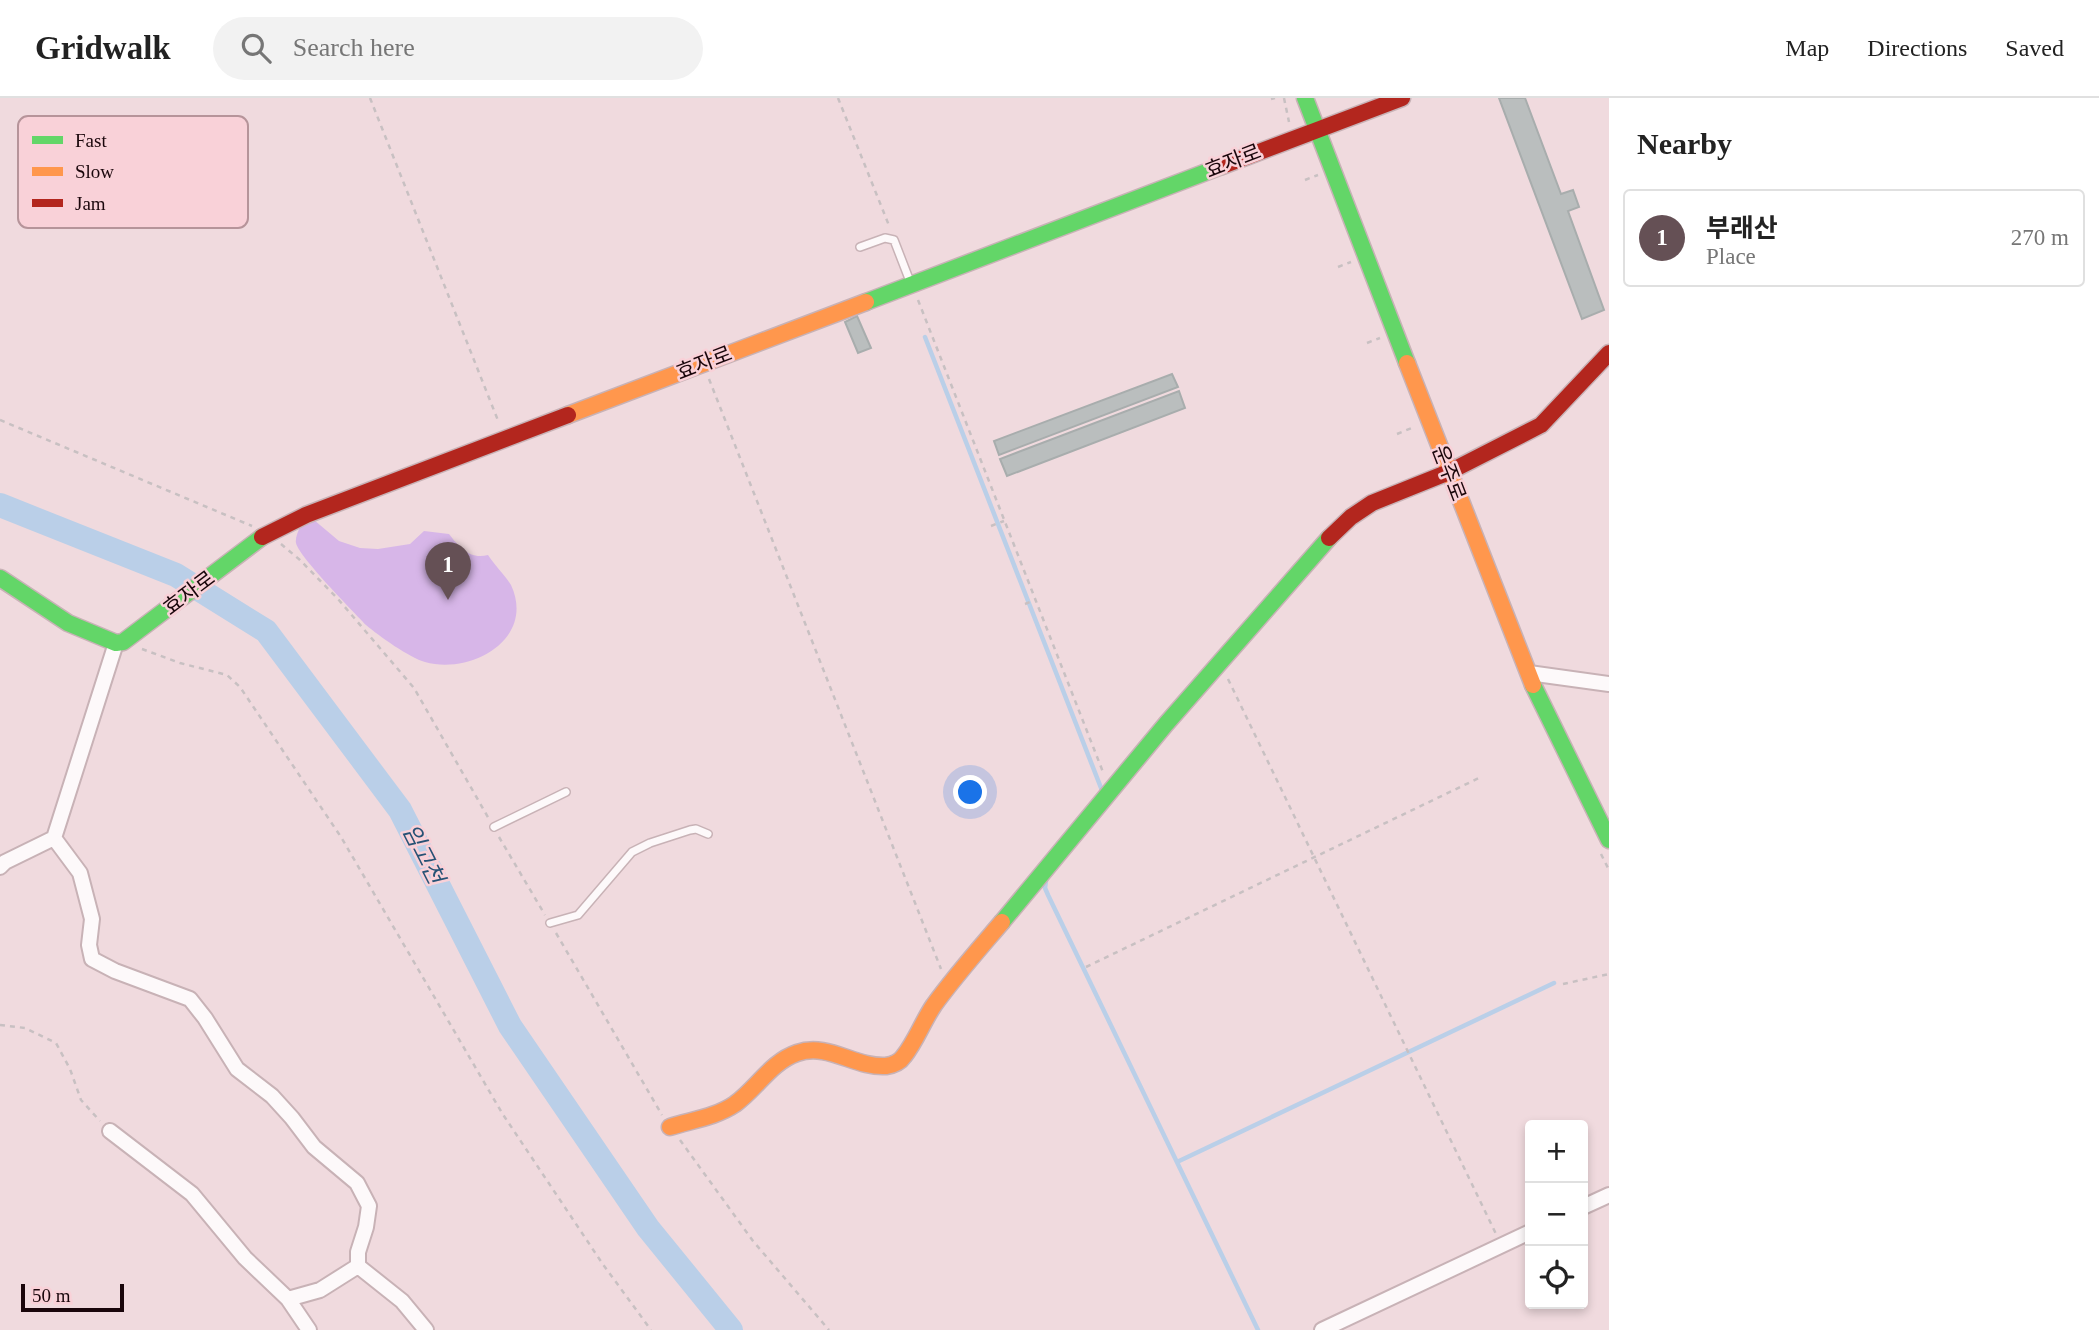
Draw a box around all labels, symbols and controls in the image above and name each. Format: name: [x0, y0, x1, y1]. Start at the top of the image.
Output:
search box: [213, 17, 703, 80]
icon: search: [237, 29, 275, 67]
text: Gridwalk: [35, 30, 171, 66]
text: Search here: [293, 33, 415, 62]
text: Map: [1785, 35, 1829, 61]
text: Directions: [1867, 35, 1967, 61]
text: Saved: [2005, 35, 2064, 61]
legend: [18, 116, 248, 228]
text: Nearby: [1637, 127, 1732, 160]
text: Fast: [75, 130, 107, 151]
street label: 효자로: [1202, 139, 1264, 183]
text: Slow: [75, 161, 114, 182]
text: Jam: [75, 193, 106, 214]
text: 부래산: [1706, 214, 1778, 243]
text: 1: [1656, 225, 1668, 250]
text: 270 m: [2011, 225, 2069, 250]
text: Place: [1706, 244, 1756, 269]
street label: 효자로: [673, 341, 735, 385]
street label: 운주로: [1427, 442, 1471, 504]
pin: 1: [425, 542, 471, 600]
street label: 효자로: [159, 566, 219, 620]
your location: [953, 775, 987, 809]
water label: 임고천: [397, 820, 450, 890]
map controls: [1525, 1120, 1588, 1309]
button: +: [1525, 1120, 1588, 1183]
button: −: [1525, 1183, 1588, 1246]
button: locate: [1525, 1246, 1588, 1309]
scale bar: [21, 1281, 124, 1313]
text: 50 m: [32, 1285, 71, 1306]

